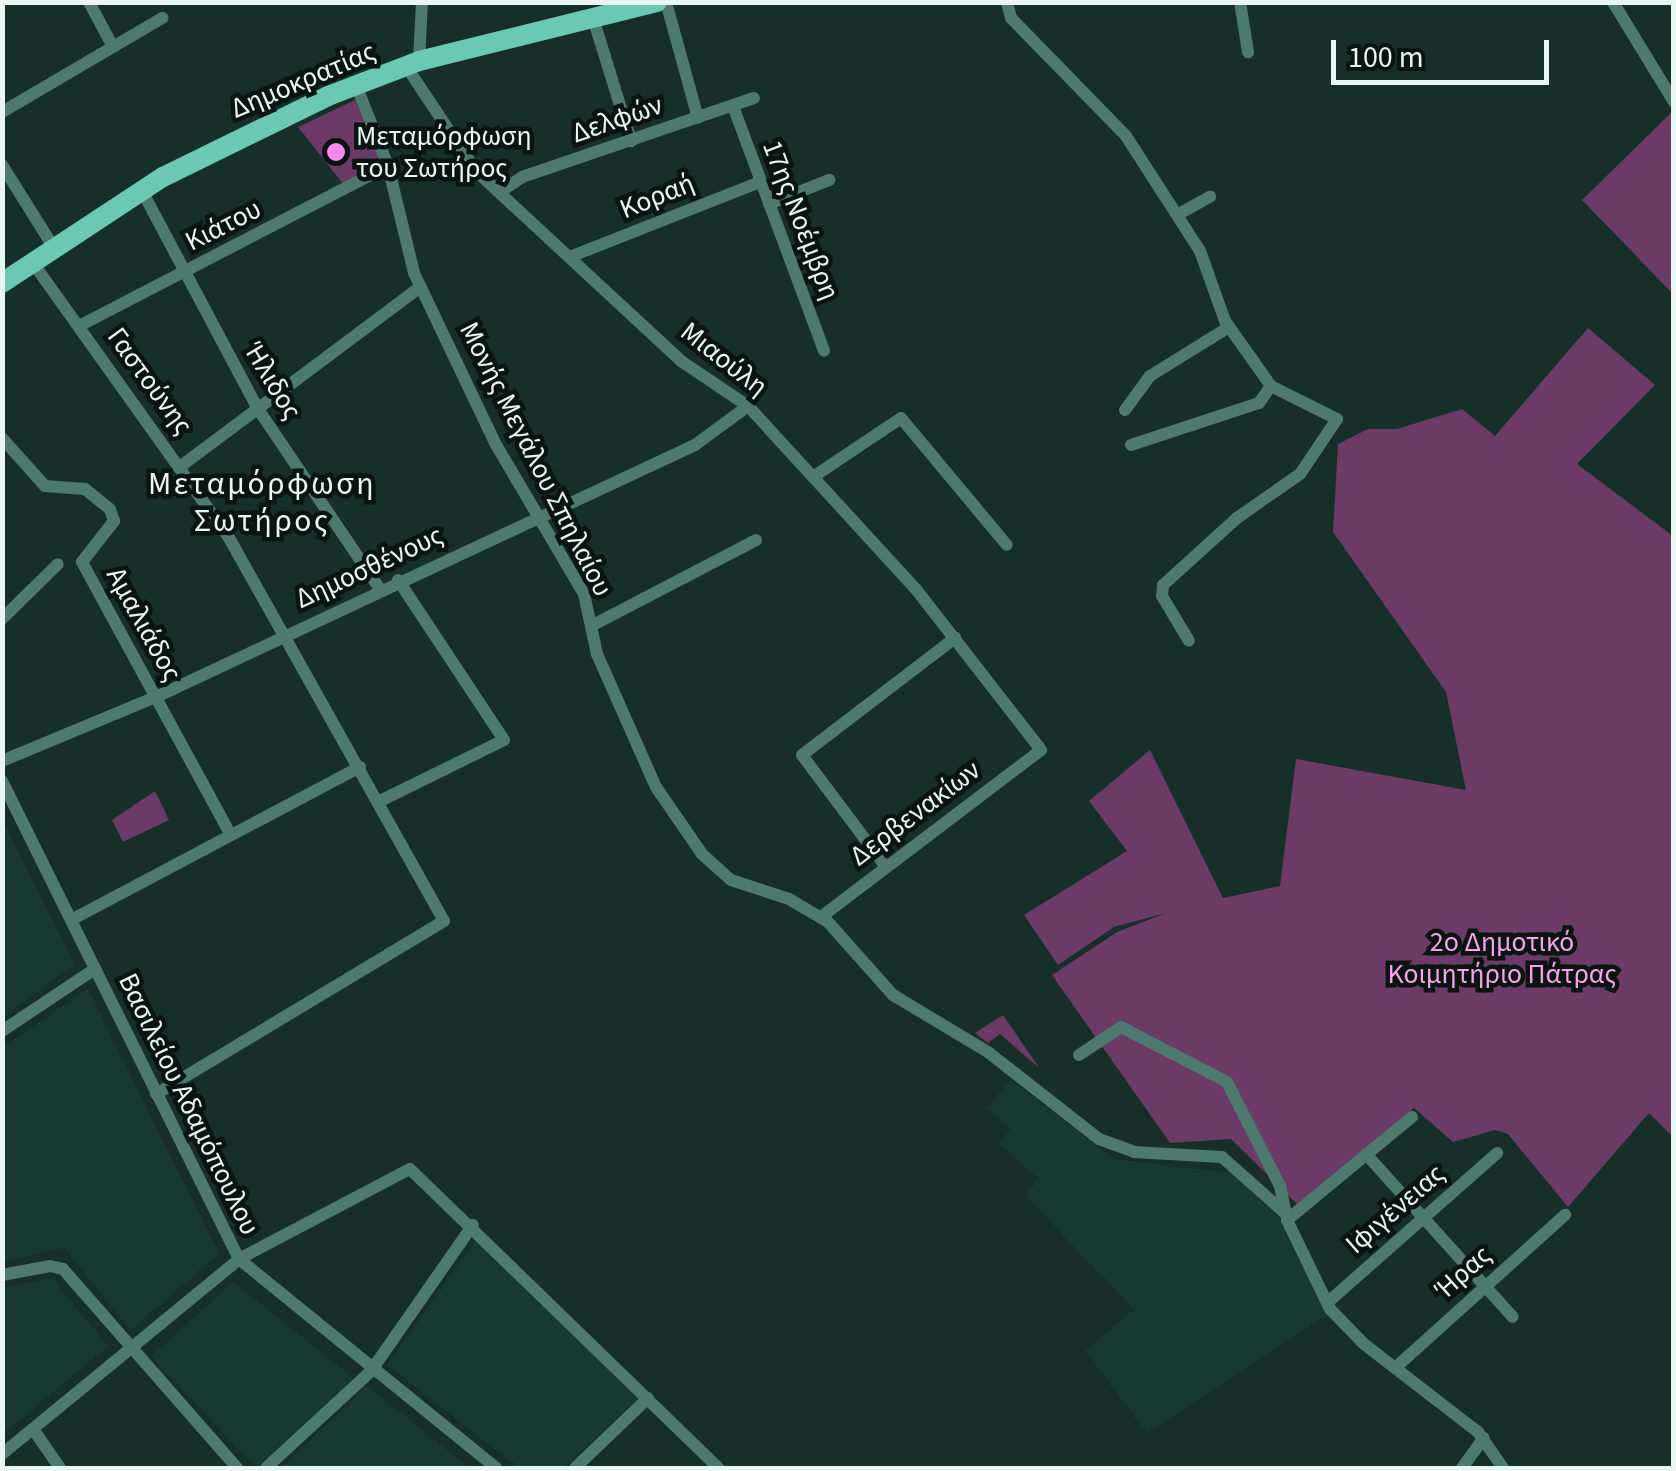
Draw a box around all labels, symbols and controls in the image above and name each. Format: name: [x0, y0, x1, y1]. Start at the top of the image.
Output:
scale bar: [1336, 20, 1554, 82]
street label: Δημοκρατίας: [226, 34, 380, 126]
text: 100 m: [1348, 36, 1424, 79]
street label: Δελφών: [567, 88, 667, 150]
place label: Μεταμόρφωση του Σωτήρος: [356, 119, 532, 185]
street label: 17ης Νοέμβρη: [755, 136, 847, 304]
marker: Μεταμόρφωση του Σωτήρος: [325, 141, 347, 163]
street label: Κοραή: [615, 166, 699, 226]
street label: Κιάτου: [180, 192, 266, 258]
street label: Μιαούλη: [674, 315, 774, 403]
street label: Μονής Μεγάλου Σπηλαίου: [452, 316, 620, 602]
street label: Γαστούνης: [100, 321, 200, 441]
street label: Ήλιδος: [237, 337, 309, 425]
district label: Μεταμόρφωση Σωτήρος: [148, 466, 376, 541]
street label: Δημοσθένους: [290, 518, 448, 616]
street label: Αμαλιάδος: [99, 561, 189, 687]
street label: Δερβενακίων: [843, 753, 987, 873]
park label: 2o Δημοτικό Κοιμητήριο Πάτρας: [1387, 925, 1617, 991]
street label: Βασιλείου Αδαμόπουλου: [111, 968, 267, 1240]
street label: Ιφιγένειας: [1339, 1157, 1451, 1261]
street label: Ήρας: [1428, 1238, 1498, 1306]

